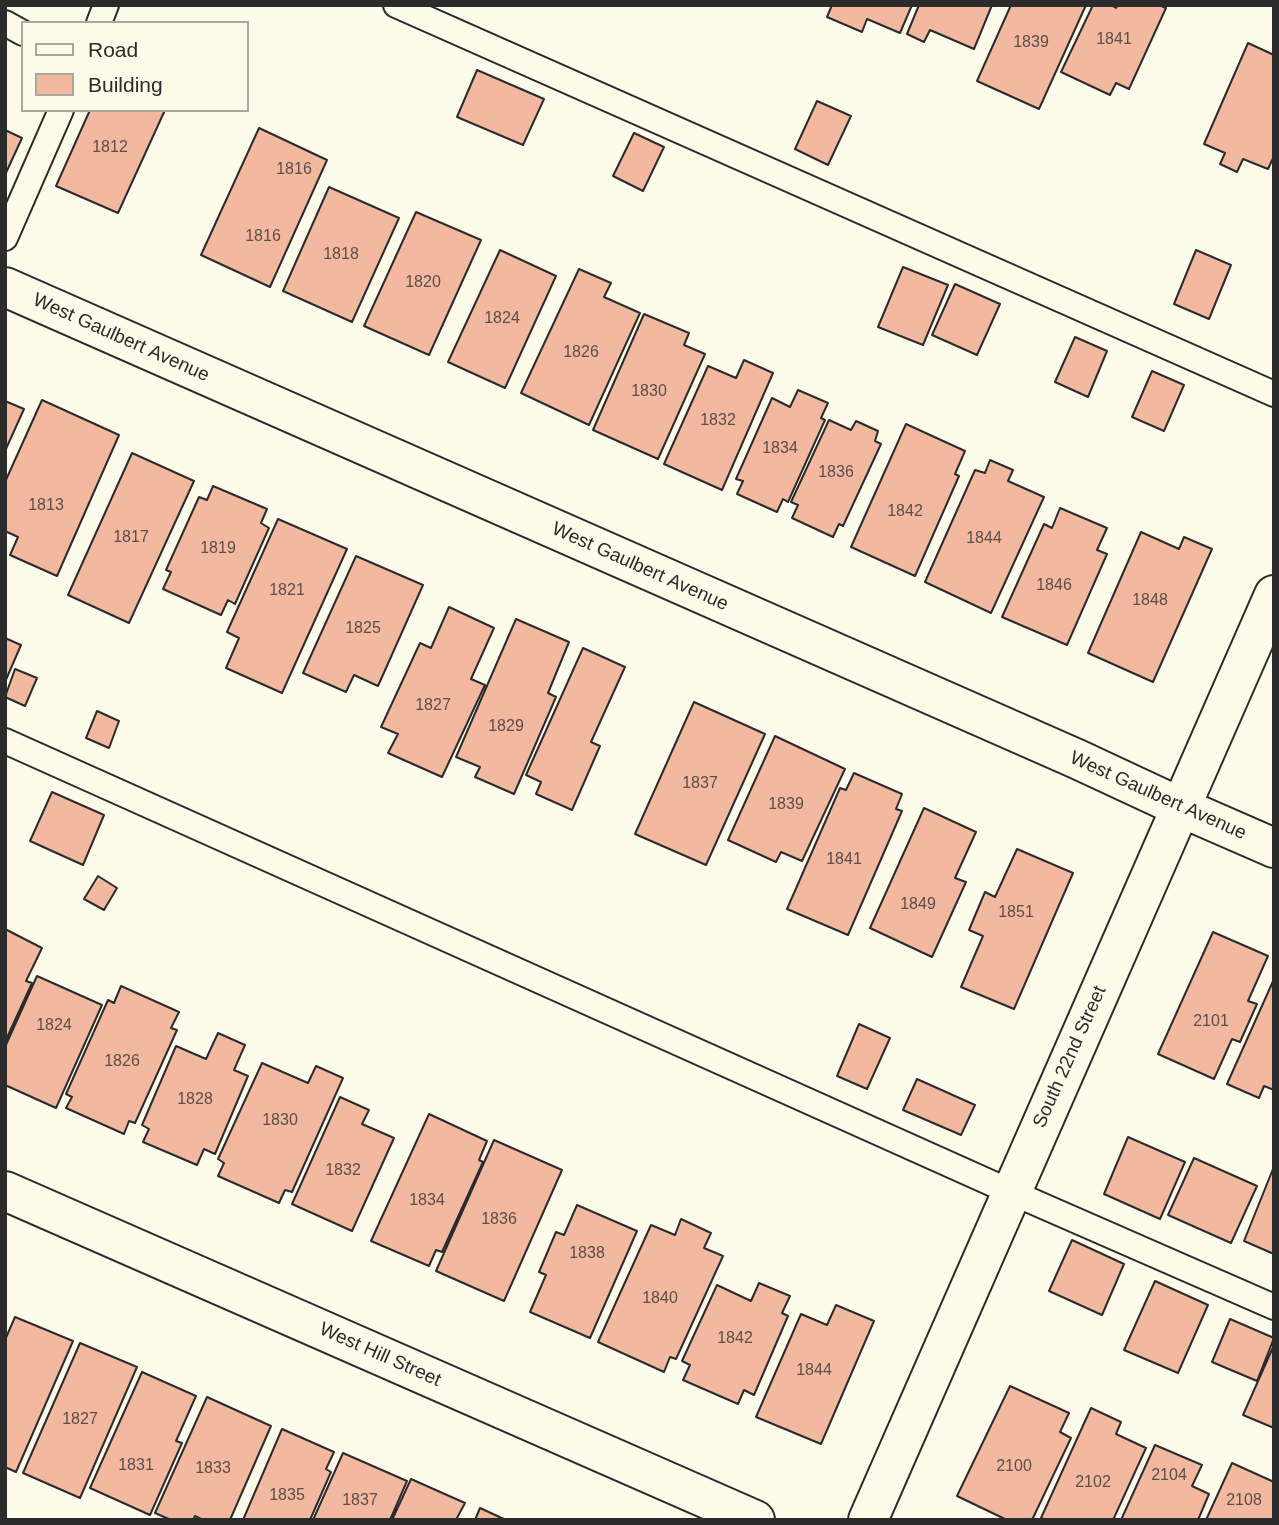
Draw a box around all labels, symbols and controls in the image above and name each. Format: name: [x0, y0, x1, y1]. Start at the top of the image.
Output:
legend: [21, 21, 248, 112]
house number: 1841: [1096, 30, 1132, 50]
house number: 1839: [1013, 33, 1049, 53]
text: Road: [88, 38, 138, 61]
text: Building: [88, 73, 163, 96]
house number: 1812: [92, 138, 128, 158]
house number: 1816: [276, 160, 312, 180]
house number: 1816: [245, 227, 281, 247]
house number: 1818: [323, 245, 359, 265]
house number: 1820: [405, 273, 441, 293]
street label: West Gaulbert Avenue: [29, 289, 213, 387]
house number: 1824: [484, 309, 520, 329]
house number: 1826: [563, 343, 599, 363]
house number: 1830: [631, 382, 667, 402]
house number: 1832: [700, 411, 736, 431]
house number: 1834: [762, 439, 798, 459]
house number: 1836: [818, 463, 854, 483]
house number: 1813: [28, 496, 64, 516]
house number: 1842: [887, 502, 923, 522]
street label: West Gaulbert Avenue: [548, 518, 732, 616]
house number: 1817: [113, 528, 149, 548]
house number: 1844: [966, 529, 1002, 549]
house number: 1819: [200, 539, 236, 559]
house number: 1846: [1036, 576, 1072, 596]
house number: 1821: [269, 581, 305, 601]
house number: 1848: [1132, 591, 1168, 611]
house number: 1825: [345, 619, 381, 639]
house number: 1827: [415, 696, 451, 716]
house number: 1829: [488, 717, 524, 737]
street label: West Gaulbert Avenue: [1066, 747, 1250, 845]
house number: 1837: [682, 774, 718, 794]
house number: 1839: [768, 795, 804, 815]
house number: 1841: [826, 850, 862, 870]
house number: 1849: [900, 895, 936, 915]
house number: 1851: [998, 903, 1034, 923]
street label: South 22nd Street: [1028, 982, 1112, 1132]
house number: 2101: [1193, 1012, 1229, 1032]
house number: 1824: [36, 1016, 72, 1036]
house number: 1826: [104, 1052, 140, 1072]
house number: 1828: [177, 1090, 213, 1110]
house number: 1830: [262, 1111, 298, 1131]
house number: 1832: [325, 1161, 361, 1181]
house number: 1834: [409, 1191, 445, 1211]
house number: 1836: [481, 1210, 517, 1230]
house number: 1838: [569, 1244, 605, 1264]
house number: 1840: [642, 1289, 678, 1309]
street label: West Hill Street: [316, 1318, 444, 1392]
house number: 1842: [717, 1329, 753, 1349]
house number: 1844: [796, 1361, 832, 1381]
house number: 1827: [62, 1410, 98, 1430]
house number: 1831: [118, 1456, 154, 1476]
house number: 2100: [996, 1457, 1032, 1477]
house number: 1833: [195, 1459, 231, 1479]
house number: 2104: [1151, 1466, 1187, 1486]
house number: 2102: [1075, 1473, 1111, 1493]
house number: 1835: [269, 1486, 305, 1506]
house number: 1837: [342, 1491, 378, 1511]
house number: 2108: [1226, 1491, 1262, 1511]

